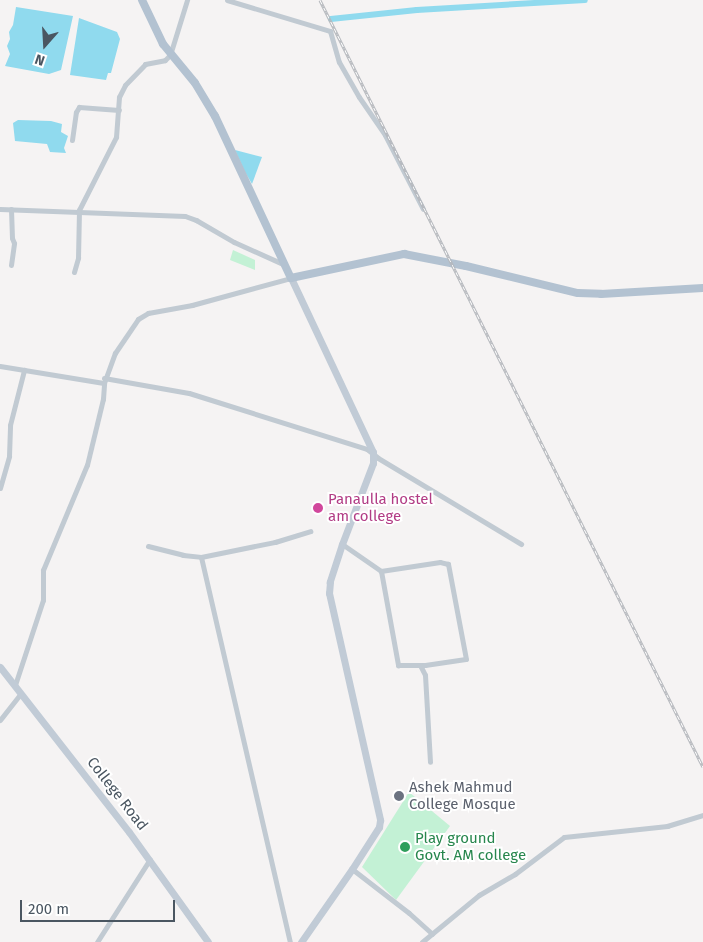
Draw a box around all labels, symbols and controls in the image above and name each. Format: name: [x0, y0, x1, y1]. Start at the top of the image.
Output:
north arrow: [20, 20, 70, 70]
text: N: [33, 50, 47, 69]
place label: Panaulla hostel am college: [328, 490, 433, 525]
marker: Panaulla hostel am college: [312, 502, 324, 514]
street label: College Road: [83, 754, 151, 834]
place label: Ashek Mahmud College Mosque: [409, 778, 516, 813]
marker: Ashek Mahmud College Mosque: [393, 790, 405, 802]
place label: Play ground Govt. AM college: [415, 829, 526, 864]
marker: Play ground Govt. AM college: [399, 841, 411, 853]
scale bar: [22, 890, 178, 922]
text: 200 m: [28, 900, 69, 918]

